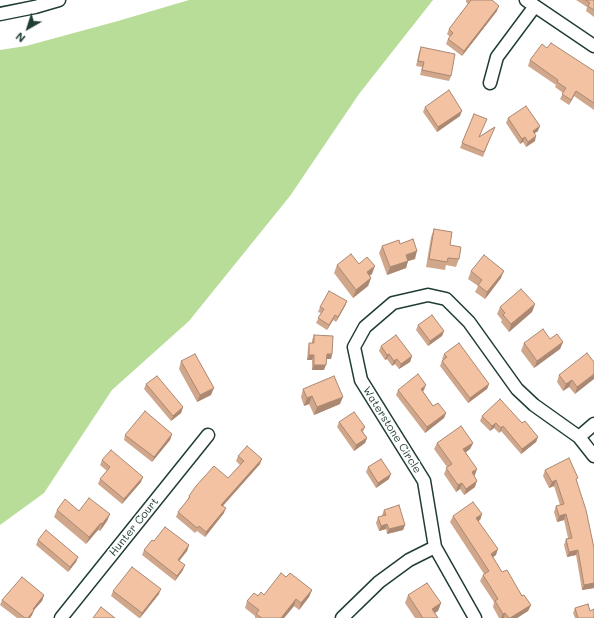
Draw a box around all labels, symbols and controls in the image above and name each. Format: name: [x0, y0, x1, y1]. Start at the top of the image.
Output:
north arrow: [8, 8, 48, 48]
text: N: [12, 29, 28, 46]
street label: Waterstone Circle: [360, 384, 424, 476]
street label: Hunter Court: [106, 495, 162, 559]

